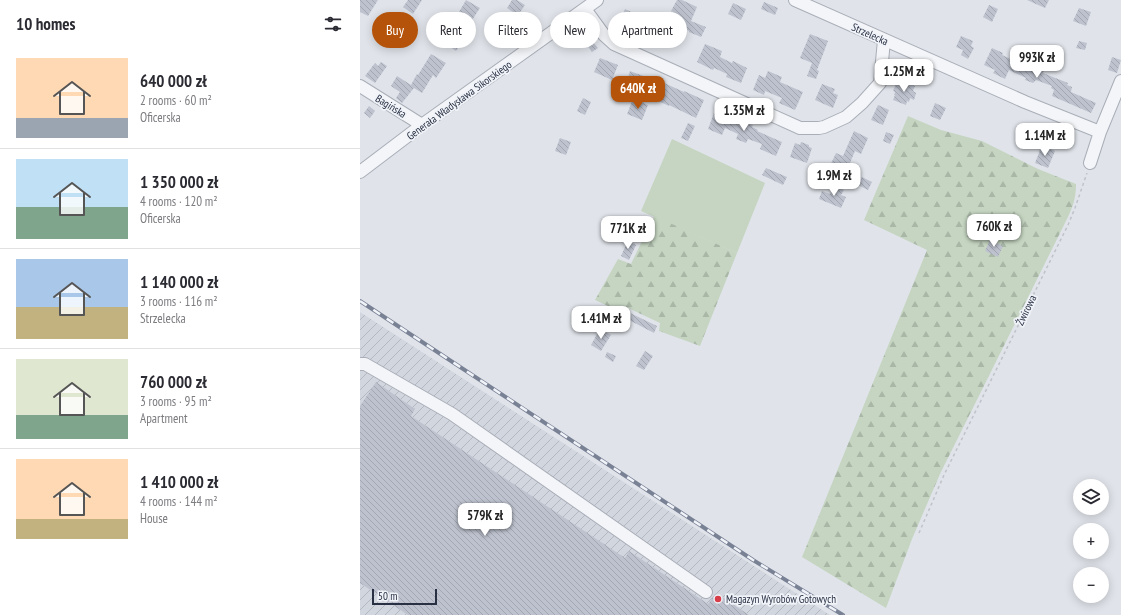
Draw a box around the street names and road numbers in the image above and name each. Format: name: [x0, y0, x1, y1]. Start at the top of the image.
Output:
street label: Strzelecka: [849, 20, 891, 48]
street label: Generała Władysława Sikorskiego: [404, 57, 514, 143]
street label: Bagińska: [373, 91, 409, 121]
street label: Żwirowa: [1013, 293, 1039, 327]

